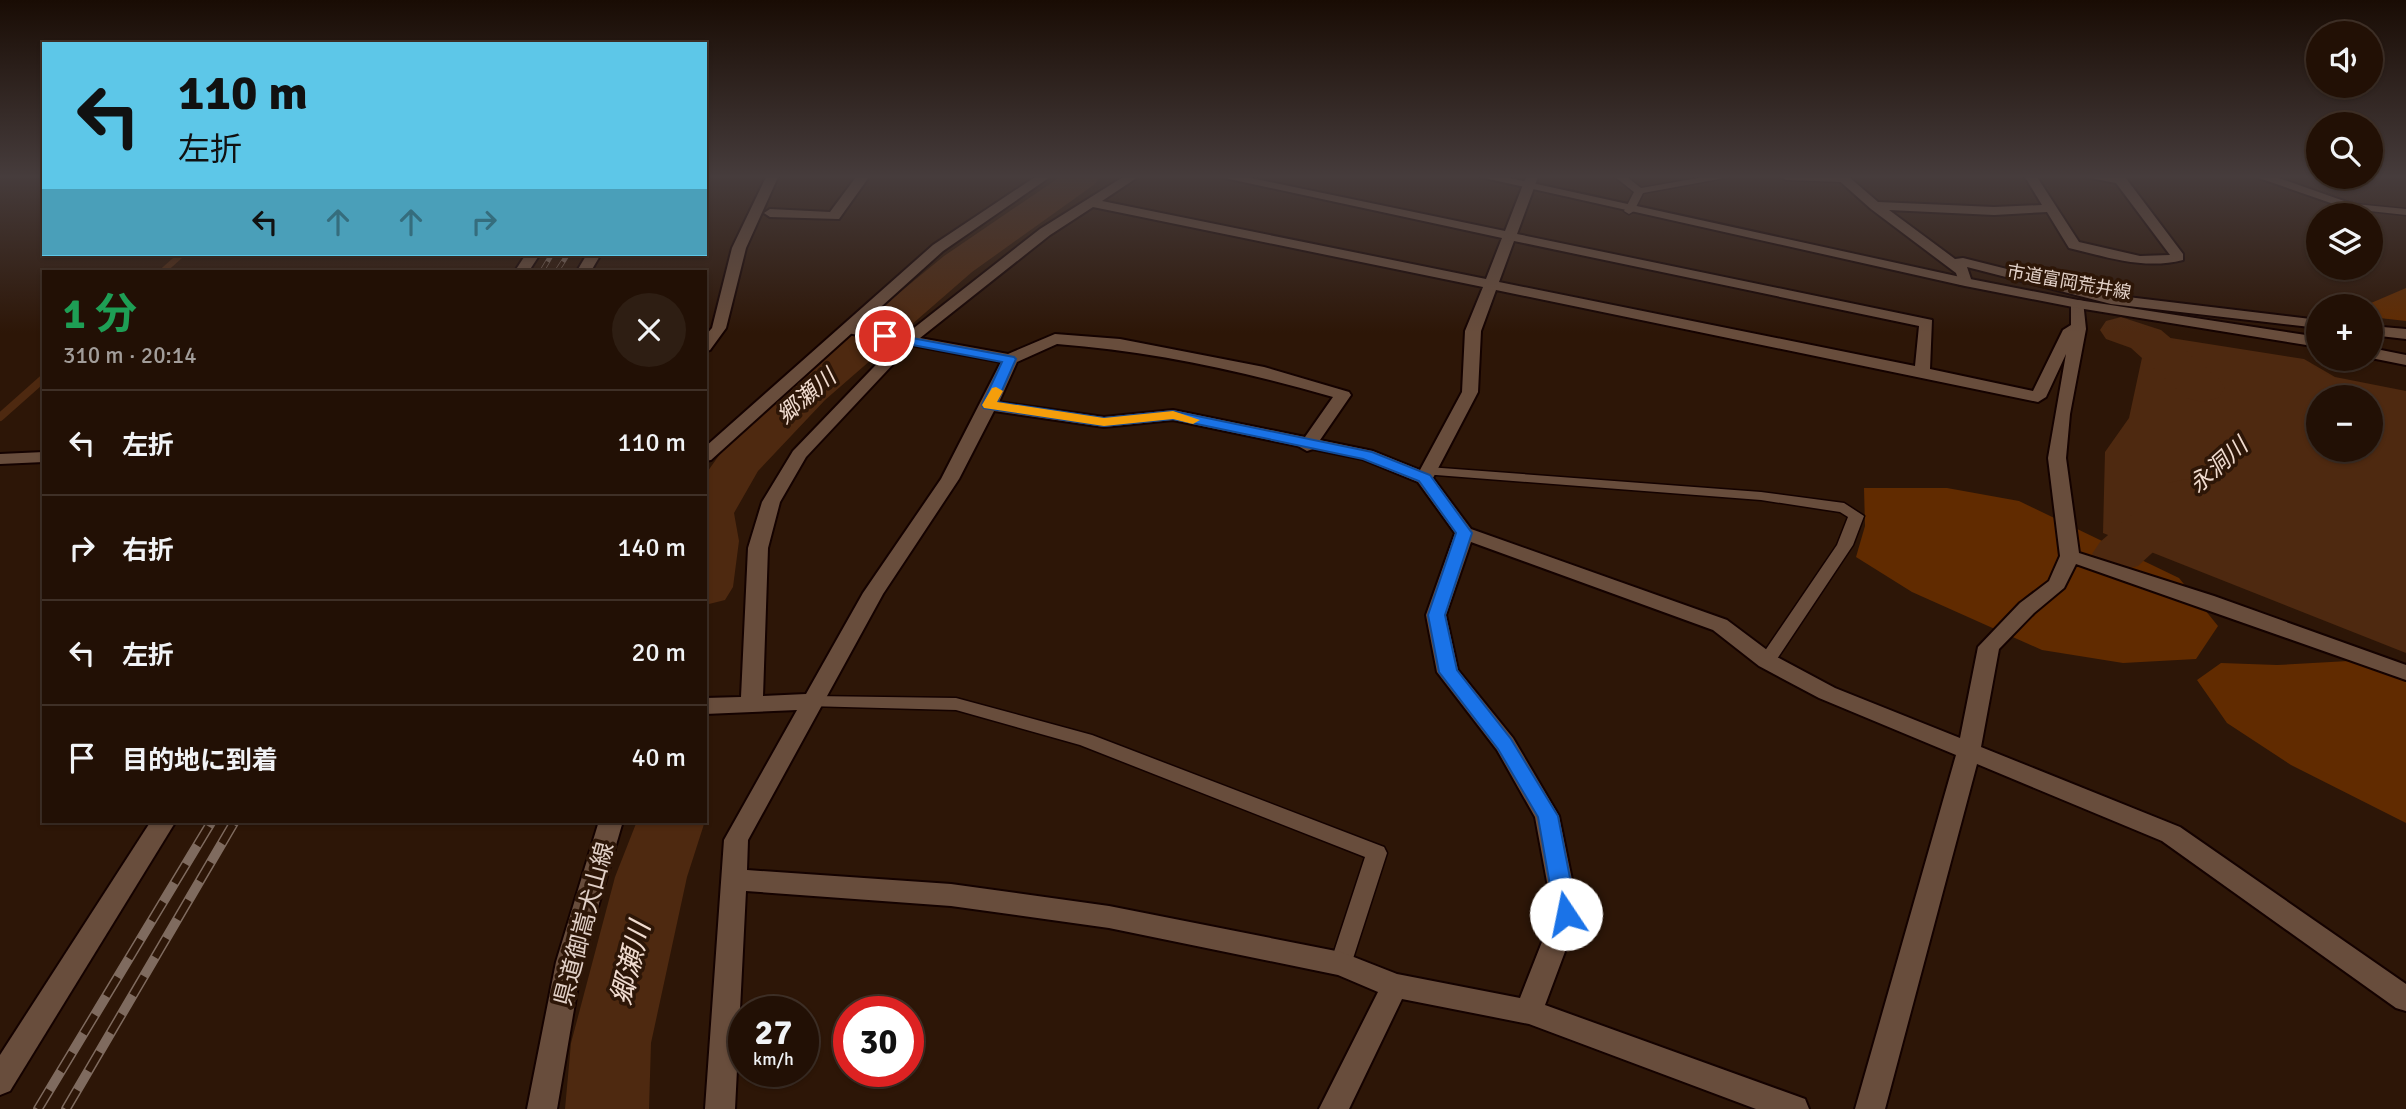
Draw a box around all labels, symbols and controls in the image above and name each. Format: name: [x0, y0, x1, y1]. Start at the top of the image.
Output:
map controls: [2306, 21, 2383, 462]
button: sound: [2306, 21, 2383, 98]
text: 110 m: [178, 63, 308, 123]
icon: left: [63, 70, 154, 161]
button: search: [2306, 112, 2383, 189]
text: 左折: [178, 130, 242, 169]
icon: left: [246, 203, 284, 241]
icon: ahead: [319, 203, 357, 241]
icon: ahead: [392, 203, 430, 241]
icon: right: [465, 203, 503, 241]
button: layers: [2306, 203, 2383, 280]
street label: 市道富岡荒井線: [2005, 260, 2133, 304]
text: 1 分: [63, 289, 137, 340]
button: close: [612, 293, 686, 367]
button: +: [2306, 294, 2383, 371]
pin: [855, 306, 915, 366]
icon: arrive: [866, 317, 904, 355]
text: 310 m · 20:14: [63, 341, 197, 370]
water label: 郷瀬川: [771, 361, 844, 430]
button: −: [2306, 385, 2383, 462]
icon: left: [63, 424, 101, 462]
text: 110 m: [617, 427, 686, 459]
text: 左折: [122, 430, 174, 462]
water label: 永洞川: [2183, 430, 2256, 499]
icon: right: [63, 529, 101, 567]
text: 140 m: [617, 532, 686, 564]
text: 右折: [122, 535, 174, 567]
icon: left: [63, 634, 101, 672]
text: 20 m: [631, 637, 686, 669]
text: 左折: [122, 640, 174, 672]
icon: arrive: [63, 739, 101, 777]
text: 40 m: [631, 742, 686, 774]
text: 目的地に到着: [122, 745, 278, 777]
street label: 県道御嵩犬山線: [548, 839, 620, 1009]
position arrow: [1529, 877, 1603, 951]
water label: 郷瀬川: [604, 915, 658, 1008]
speed limit sign: 30: [833, 996, 924, 1087]
text: 27: [755, 1011, 792, 1054]
text: km/h: [753, 1048, 794, 1070]

